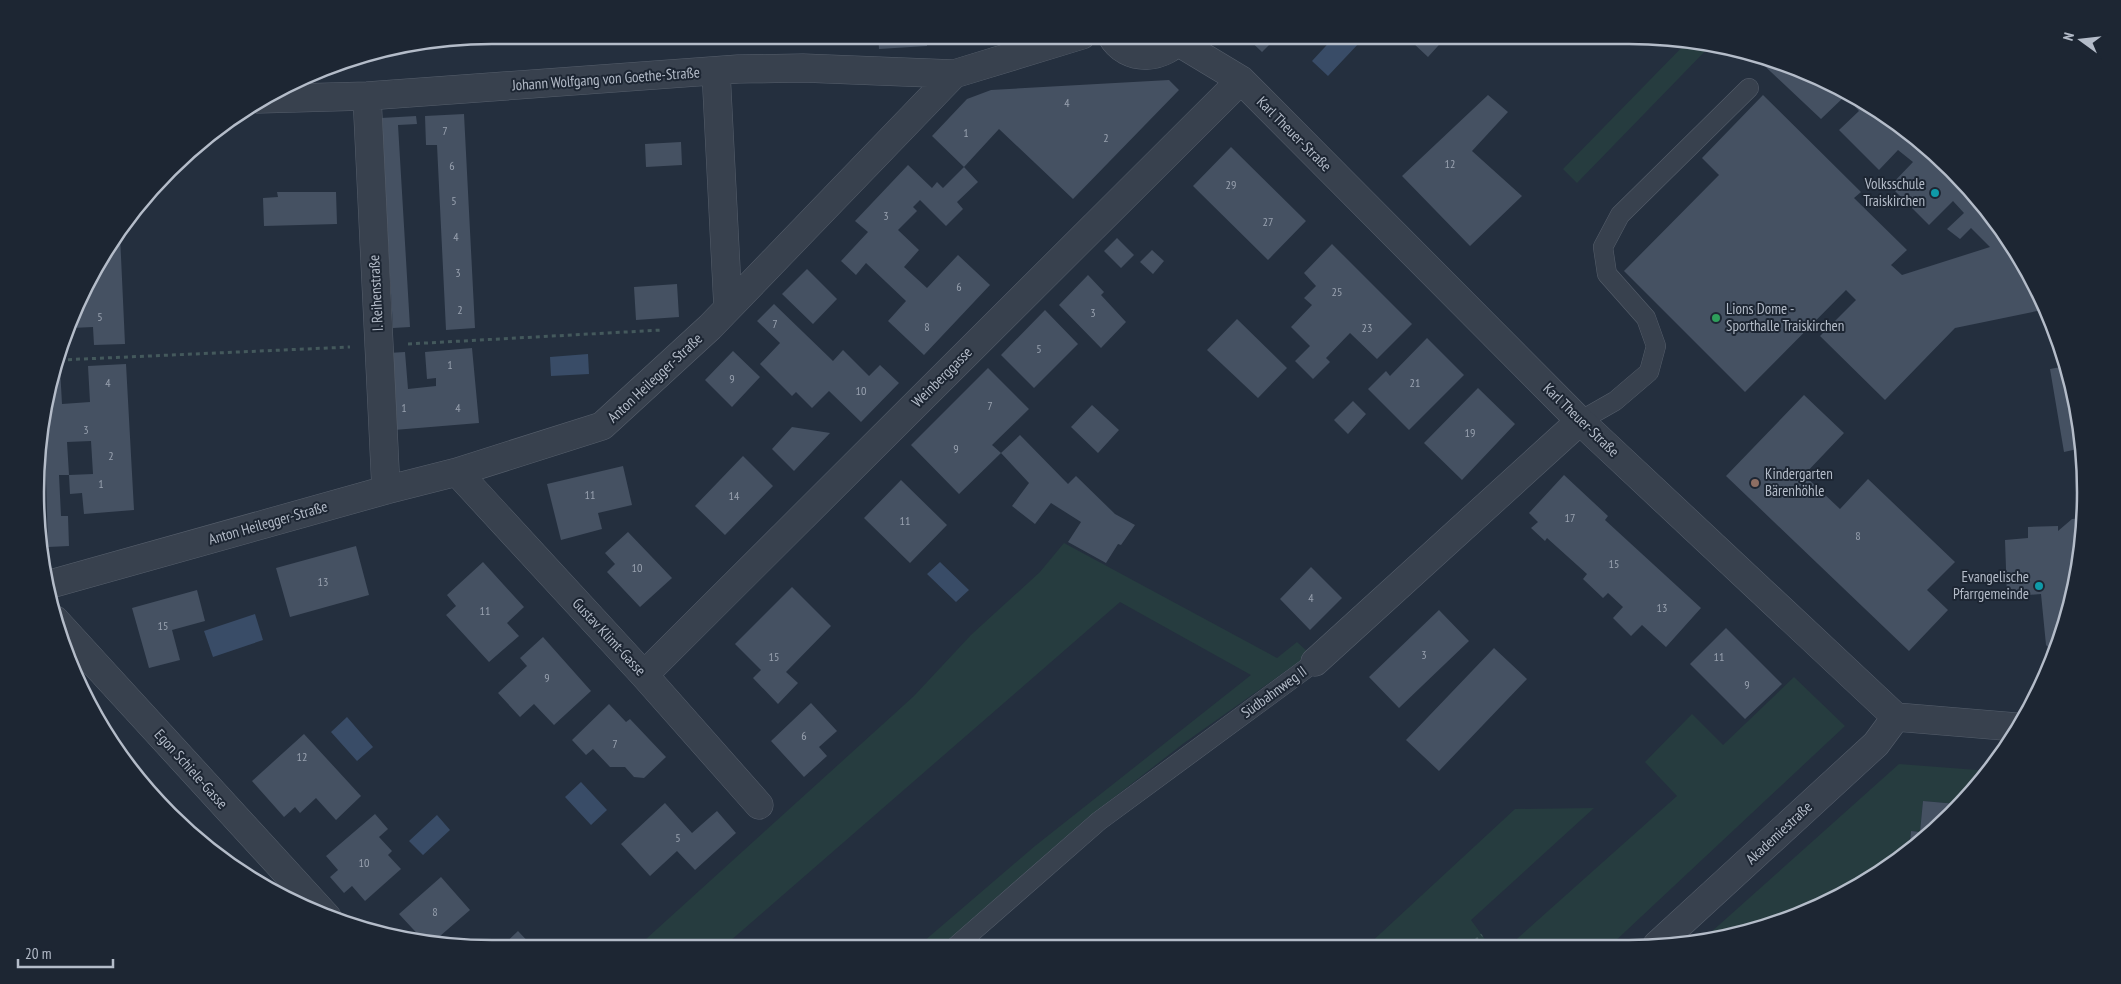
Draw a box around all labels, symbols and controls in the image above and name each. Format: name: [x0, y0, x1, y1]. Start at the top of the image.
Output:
north arrow: [2056, 15, 2106, 65]
text: N: [2059, 31, 2078, 43]
street label: Johann Wolfgang von Goethe-Straße: [510, 62, 701, 95]
street label: Karl Theuer-Straße: [1253, 92, 1336, 175]
house number: 4: [1064, 95, 1070, 110]
house number: 7: [442, 123, 448, 138]
house number: 1: [963, 125, 969, 140]
house number: 2: [1103, 130, 1109, 145]
house number: 12: [1445, 156, 1455, 171]
house number: 6: [449, 158, 455, 173]
place label: Volksschule Traiskirchen: [1863, 174, 1925, 210]
house number: 29: [1226, 177, 1236, 192]
marker: Volksschule Traiskirchen: [1929, 187, 1941, 199]
house number: 5: [451, 193, 457, 208]
house number: 3: [883, 208, 889, 223]
house number: 27: [1263, 214, 1273, 229]
house number: 4: [453, 229, 459, 244]
street label: I. Reihenstraße: [364, 254, 387, 332]
house number: 3: [455, 265, 461, 280]
house number: 6: [956, 279, 962, 294]
house number: 25: [1332, 284, 1342, 299]
place label: Lions Dome - Sporthalle Traiskirchen: [1726, 299, 1844, 335]
house number: 2: [457, 302, 463, 317]
house number: 3: [1090, 305, 1096, 320]
house number: 5: [97, 309, 103, 324]
marker: Lions Dome - Sporthalle Traiskirchen: [1710, 312, 1722, 324]
house number: 7: [772, 316, 778, 331]
house number: 8: [924, 319, 930, 334]
house number: 23: [1362, 320, 1372, 335]
street label: Anton Heilegger-Straße: [603, 329, 706, 426]
house number: 5: [1036, 341, 1042, 356]
street label: Weinberggasse: [907, 342, 976, 411]
house number: 1: [447, 357, 453, 372]
house number: 9: [729, 371, 735, 386]
house number: 4: [105, 375, 111, 390]
house number: 21: [1410, 375, 1420, 390]
street label: Karl Theuer-Straße: [1539, 379, 1623, 461]
house number: 10: [856, 383, 866, 398]
house number: 7: [987, 398, 993, 413]
house number: 1: [401, 400, 407, 415]
house number: 4: [455, 400, 461, 415]
house number: 3: [83, 422, 89, 437]
house number: 19: [1465, 425, 1475, 440]
house number: 9: [953, 441, 959, 456]
house number: 2: [108, 448, 114, 463]
place label: Kindergarten Bärenhöhle: [1765, 464, 1833, 500]
house number: 1: [98, 476, 104, 491]
marker: Kindergarten Bärenhöhle: [1749, 477, 1761, 489]
house number: 11: [585, 487, 595, 502]
house number: 14: [729, 488, 740, 503]
street label: Anton Heilegger-Straße: [206, 496, 330, 549]
house number: 17: [1565, 510, 1575, 525]
house number: 11: [900, 513, 910, 528]
house number: 8: [1855, 528, 1861, 543]
house number: 15: [1609, 556, 1619, 571]
house number: 10: [632, 560, 642, 575]
place label: Evangelische Pfarrgemeinde: [1953, 567, 2029, 603]
house number: 13: [318, 574, 328, 589]
marker: Evangelische Pfarrgemeinde: [2033, 580, 2045, 592]
house number: 4: [1308, 590, 1314, 605]
street label: Gustav Klimt-Gasse: [569, 594, 650, 679]
house number: 13: [1657, 600, 1667, 615]
house number: 11: [480, 603, 490, 618]
house number: 15: [158, 618, 168, 633]
house number: 3: [1421, 647, 1427, 662]
house number: 15: [769, 649, 779, 664]
house number: 11: [1714, 649, 1724, 664]
street label: Südbahnweg II: [1237, 661, 1310, 722]
house number: 9: [544, 670, 550, 685]
house number: 9: [1744, 677, 1750, 692]
street label: Egon Schiele-Gasse: [151, 725, 232, 812]
house number: 6: [801, 728, 807, 743]
house number: 7: [612, 736, 618, 751]
house number: 12: [297, 749, 307, 764]
street label: Akademiestraße: [1742, 797, 1816, 868]
house number: 5: [675, 830, 681, 845]
house number: 10: [359, 855, 369, 870]
house number: 8: [432, 904, 438, 919]
scale bar: [18, 936, 112, 968]
text: 20 m: [25, 944, 51, 963]

